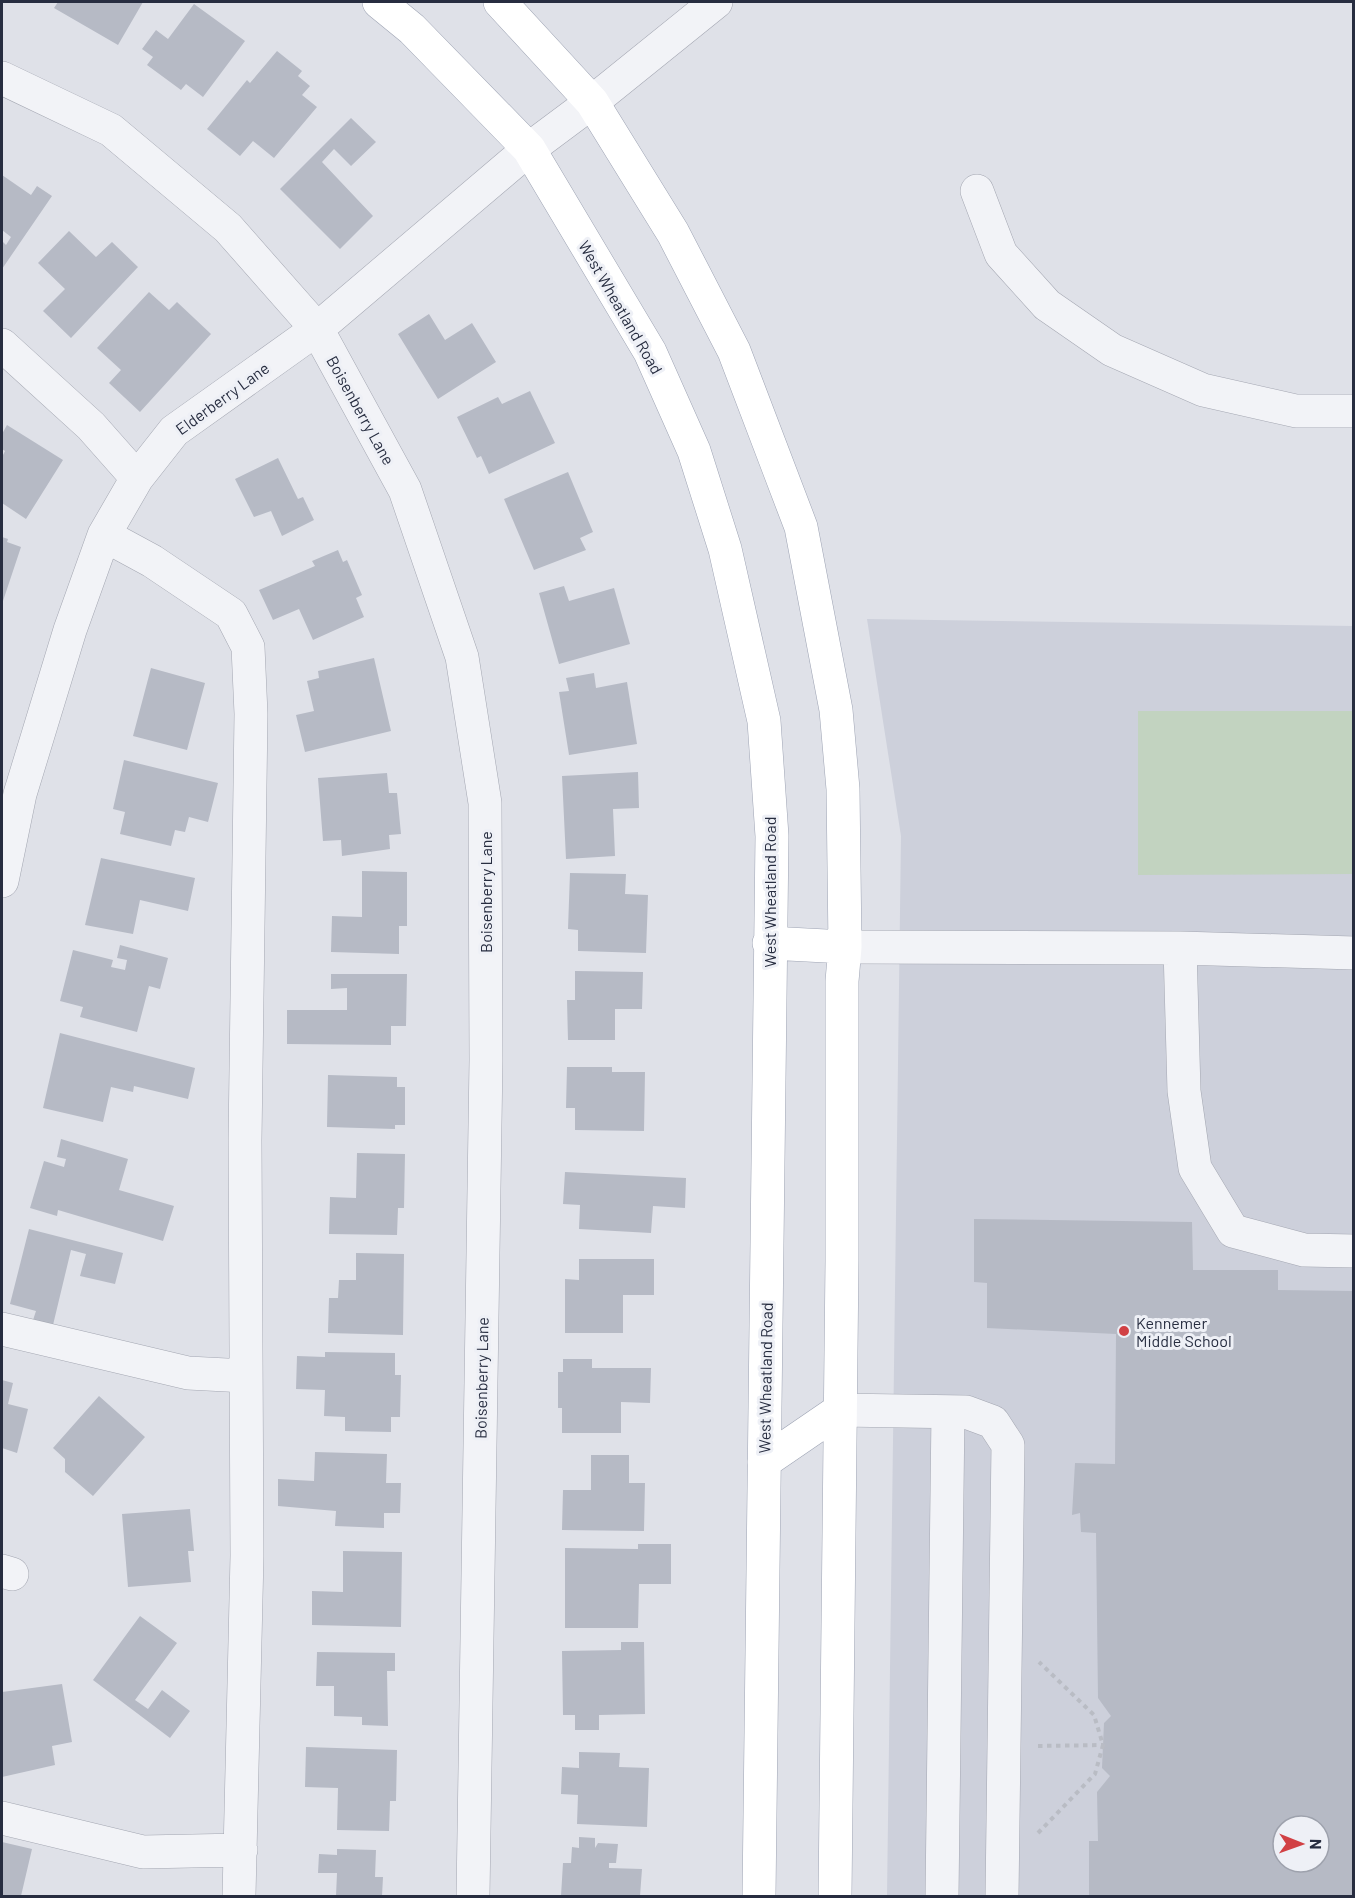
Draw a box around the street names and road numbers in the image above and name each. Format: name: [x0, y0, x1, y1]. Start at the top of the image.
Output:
street label: West Wheatland Road: [575, 237, 667, 377]
street label: Boisenberry Lane: [323, 352, 399, 468]
street label: Elderberry Lane: [172, 358, 272, 438]
street label: West Wheatland Road: [760, 817, 779, 967]
street label: Boisenberry Lane: [476, 831, 495, 953]
street label: West Wheatland Road: [754, 1302, 776, 1454]
street label: Boisenberry Lane: [470, 1317, 492, 1439]

